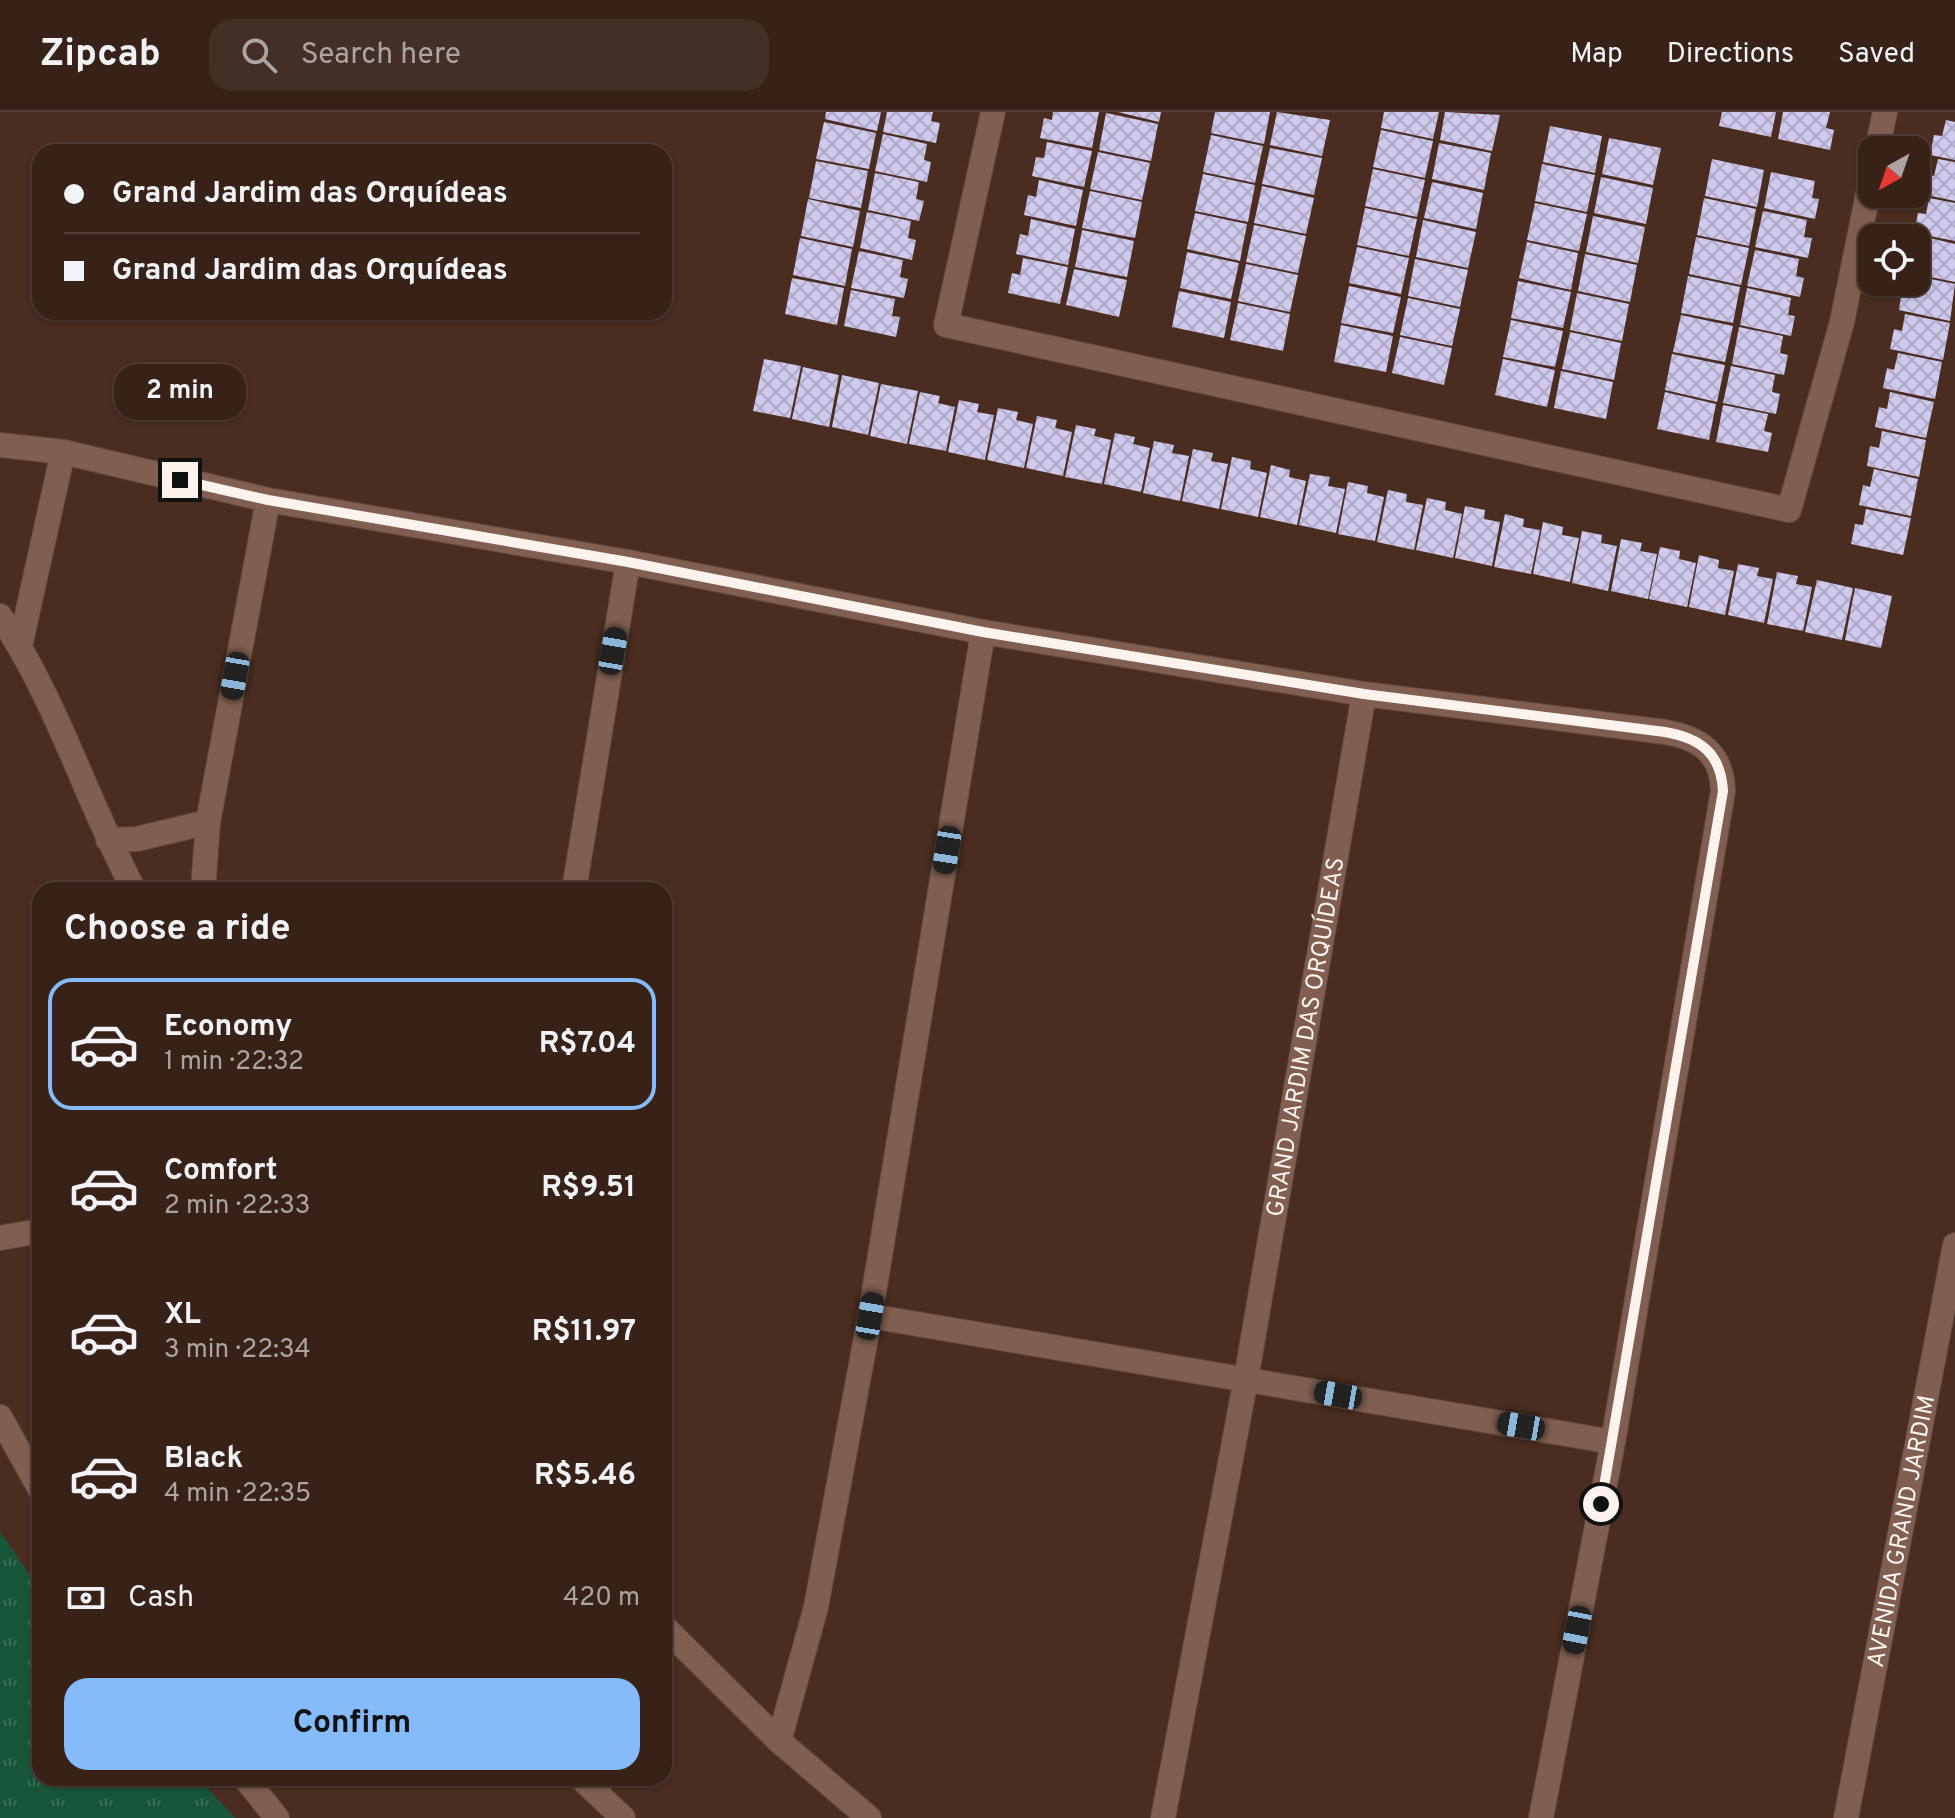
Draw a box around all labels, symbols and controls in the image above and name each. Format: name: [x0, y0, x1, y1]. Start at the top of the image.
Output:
search box: [209, 19, 769, 91]
text: Zipcab: [40, 31, 161, 80]
icon: search: [237, 33, 281, 77]
text: Search here: [301, 37, 461, 74]
text: Map: [1570, 37, 1623, 73]
text: Directions: [1667, 37, 1794, 73]
text: Saved: [1838, 37, 1915, 73]
north arrow: [1858, 136, 1930, 208]
map controls: [1858, 136, 1930, 296]
text: Grand Jardim das Orquídeas: [112, 176, 508, 213]
button: locate: [1858, 224, 1930, 296]
text: Grand Jardim das Orquídeas: [112, 253, 508, 290]
callout: 2 min: [114, 364, 246, 420]
text: 2 min: [146, 375, 214, 408]
route end: [162, 462, 198, 498]
car: [597, 625, 629, 677]
car: [219, 650, 251, 702]
car: [931, 824, 963, 876]
street label: GRAND JARDIM DAS ORQUÍDEAS: [1261, 855, 1353, 1219]
text: Choose a ride: [64, 907, 290, 953]
icon: car: [68, 1008, 140, 1080]
text: Economy: [164, 1009, 292, 1046]
text: R$7.04: [539, 1026, 636, 1063]
text: 1 min · 22:32: [164, 1046, 304, 1079]
icon: car: [68, 1152, 140, 1224]
text: Comfort: [164, 1153, 277, 1190]
text: R$9.51: [541, 1170, 636, 1207]
text: 2 min · 22:33: [164, 1190, 310, 1223]
car: [854, 1290, 886, 1342]
icon: car: [68, 1296, 140, 1368]
text: XL: [164, 1297, 201, 1334]
text: R$11.97: [532, 1314, 636, 1351]
text: 3 min · 22:34: [164, 1334, 311, 1367]
car: [1312, 1379, 1364, 1411]
street label: AVENIDA GRAND JARDIM: [1862, 1393, 1943, 1670]
car: [1495, 1410, 1547, 1442]
icon: car: [68, 1440, 140, 1512]
text: Black: [164, 1441, 243, 1478]
text: R$5.46: [534, 1458, 636, 1495]
text: 4 min · 22:35: [164, 1478, 311, 1511]
route start: [1583, 1486, 1619, 1522]
icon: cash: [64, 1576, 108, 1620]
text: Cash: [128, 1580, 194, 1617]
text: 420 m: [563, 1582, 640, 1615]
car: [1561, 1604, 1593, 1656]
button: Confirm: [64, 1678, 640, 1770]

